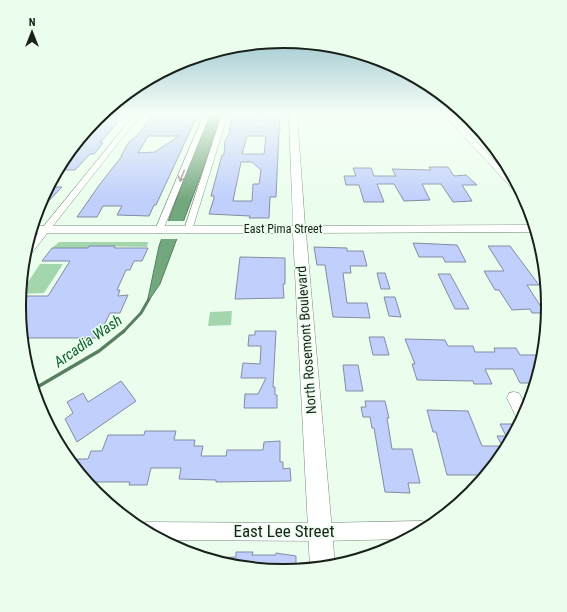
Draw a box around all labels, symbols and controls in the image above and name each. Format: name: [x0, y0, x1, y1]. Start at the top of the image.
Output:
north arrow: [12, 12, 52, 52]
text: N: [29, 16, 36, 29]
one-way arrow: [177, 169, 185, 181]
street label: East Pima Street: [244, 222, 323, 236]
street label: North Rosemont Boulevard: [293, 265, 319, 415]
water label: Arcadia Wash: [50, 311, 125, 372]
street label: East Lee Street: [233, 521, 335, 541]

